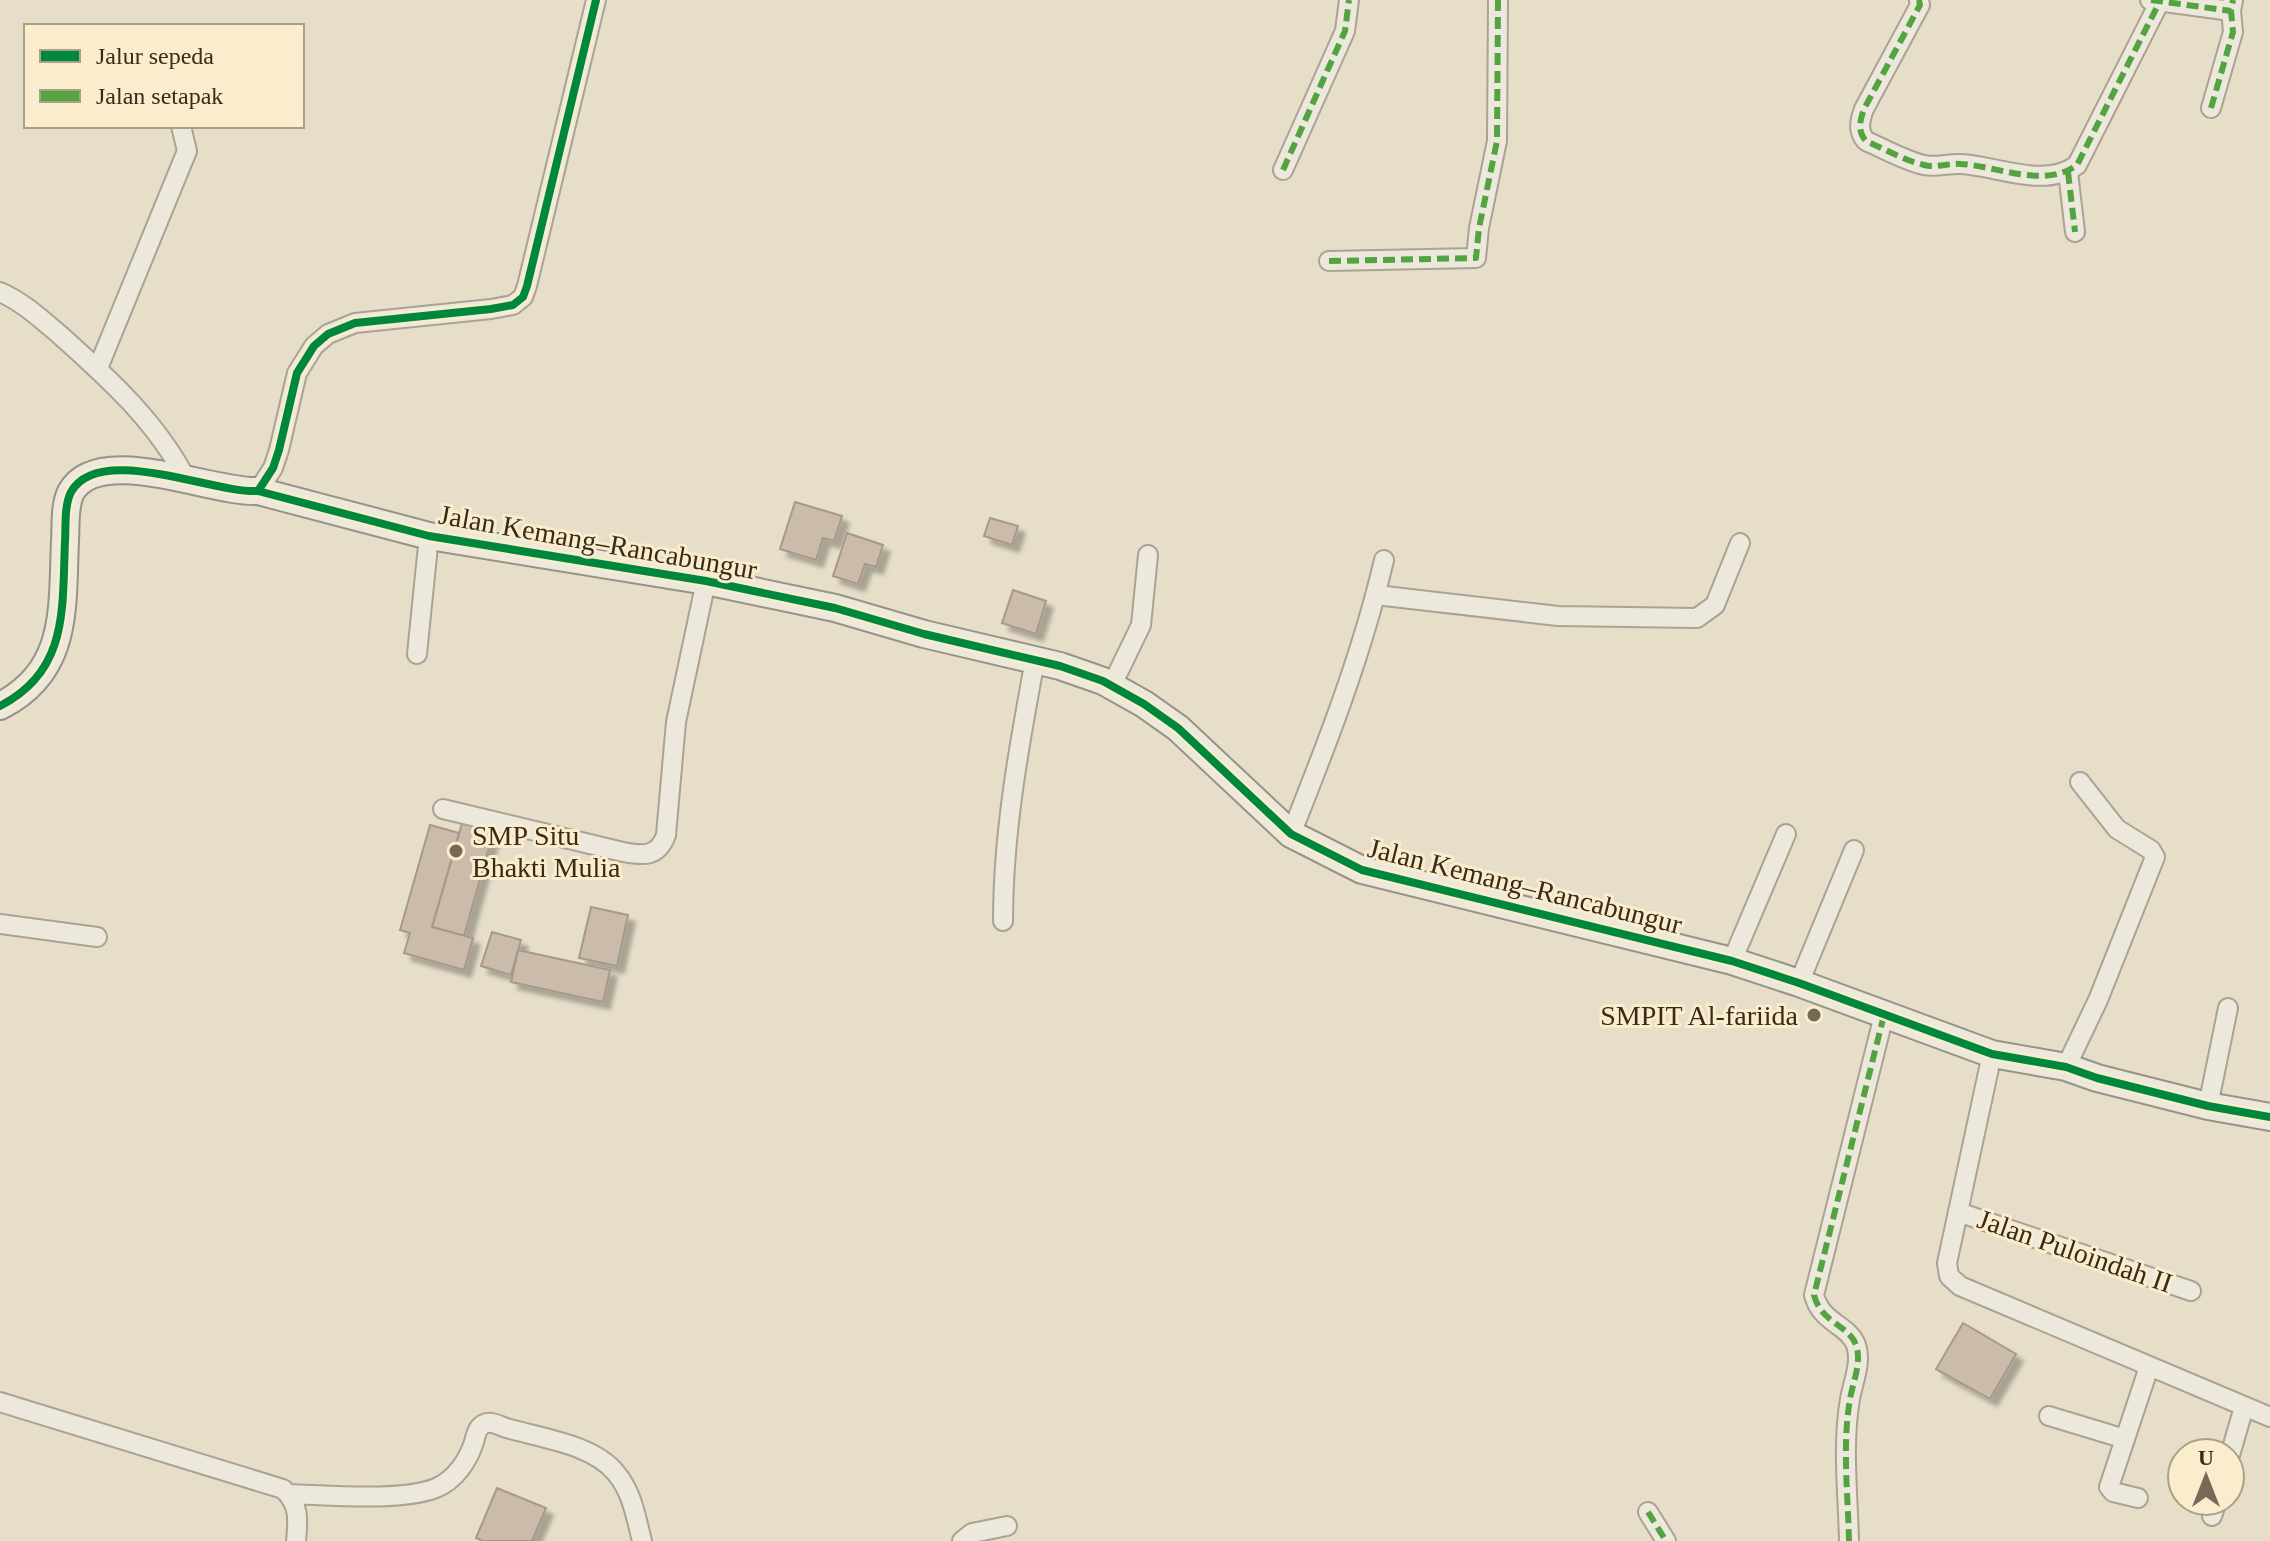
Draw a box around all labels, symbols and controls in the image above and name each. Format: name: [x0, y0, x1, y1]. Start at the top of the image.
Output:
legend: [24, 24, 304, 128]
text: Jalur sepeda: [96, 43, 214, 69]
text: Jalan setapak: [96, 83, 223, 109]
street label: Jalan Kemang–Rancabungur: [436, 499, 760, 585]
place label: SMP Situ Bhakti Mulia: [472, 820, 621, 883]
street label: Jalan Kemang–Rancabungur: [1365, 832, 1686, 940]
marker: SMP Situ Bhakti Mulia: [447, 842, 465, 860]
place label: SMPIT Al-fariida: [1600, 1000, 1799, 1031]
marker: SMPIT Al-fariida: [1805, 1006, 1823, 1024]
street label: Jalan Puloindah II: [1974, 1203, 2176, 1299]
north arrow: [2166, 1437, 2246, 1517]
text: U: [2198, 1445, 2214, 1470]

